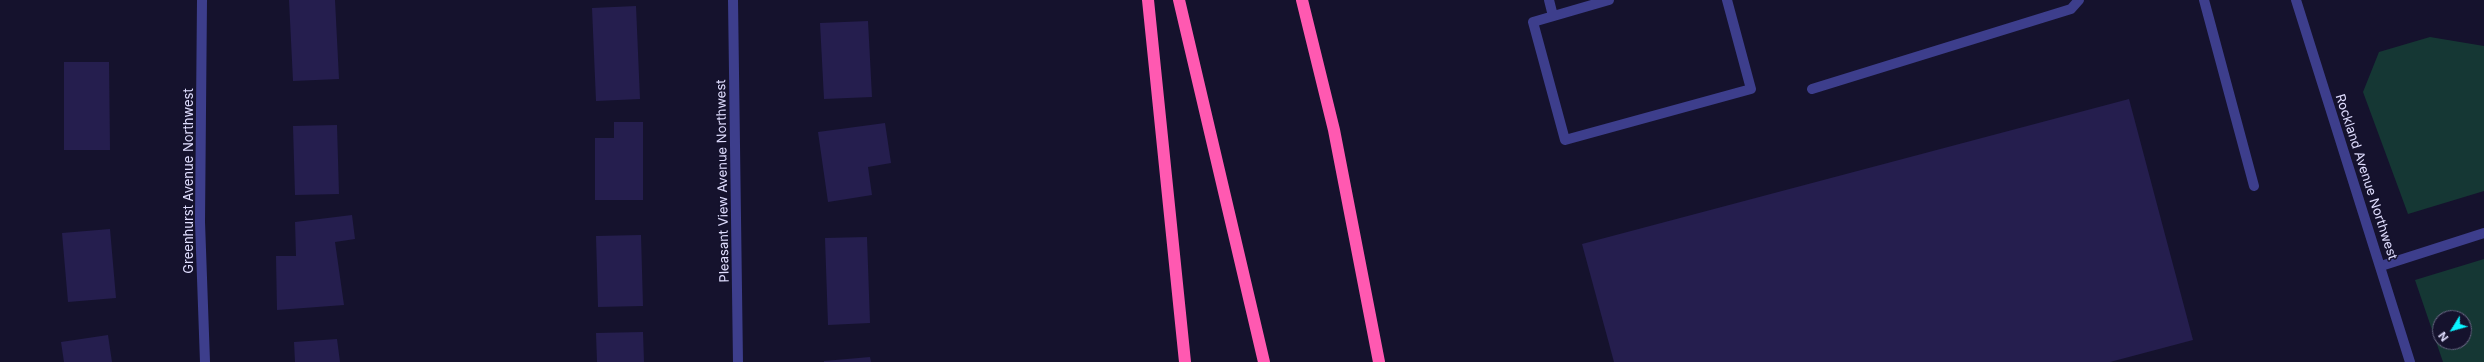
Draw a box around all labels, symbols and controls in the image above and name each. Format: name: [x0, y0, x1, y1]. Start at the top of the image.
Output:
street label: Pleasant View Avenue Northwest: [713, 79, 733, 283]
street label: Greenhurst Avenue Northwest: [181, 88, 197, 274]
street label: Rockland Avenue Northwest: [2332, 92, 2400, 262]
north arrow: [2432, 310, 2472, 350]
text: N: [2435, 329, 2451, 344]

